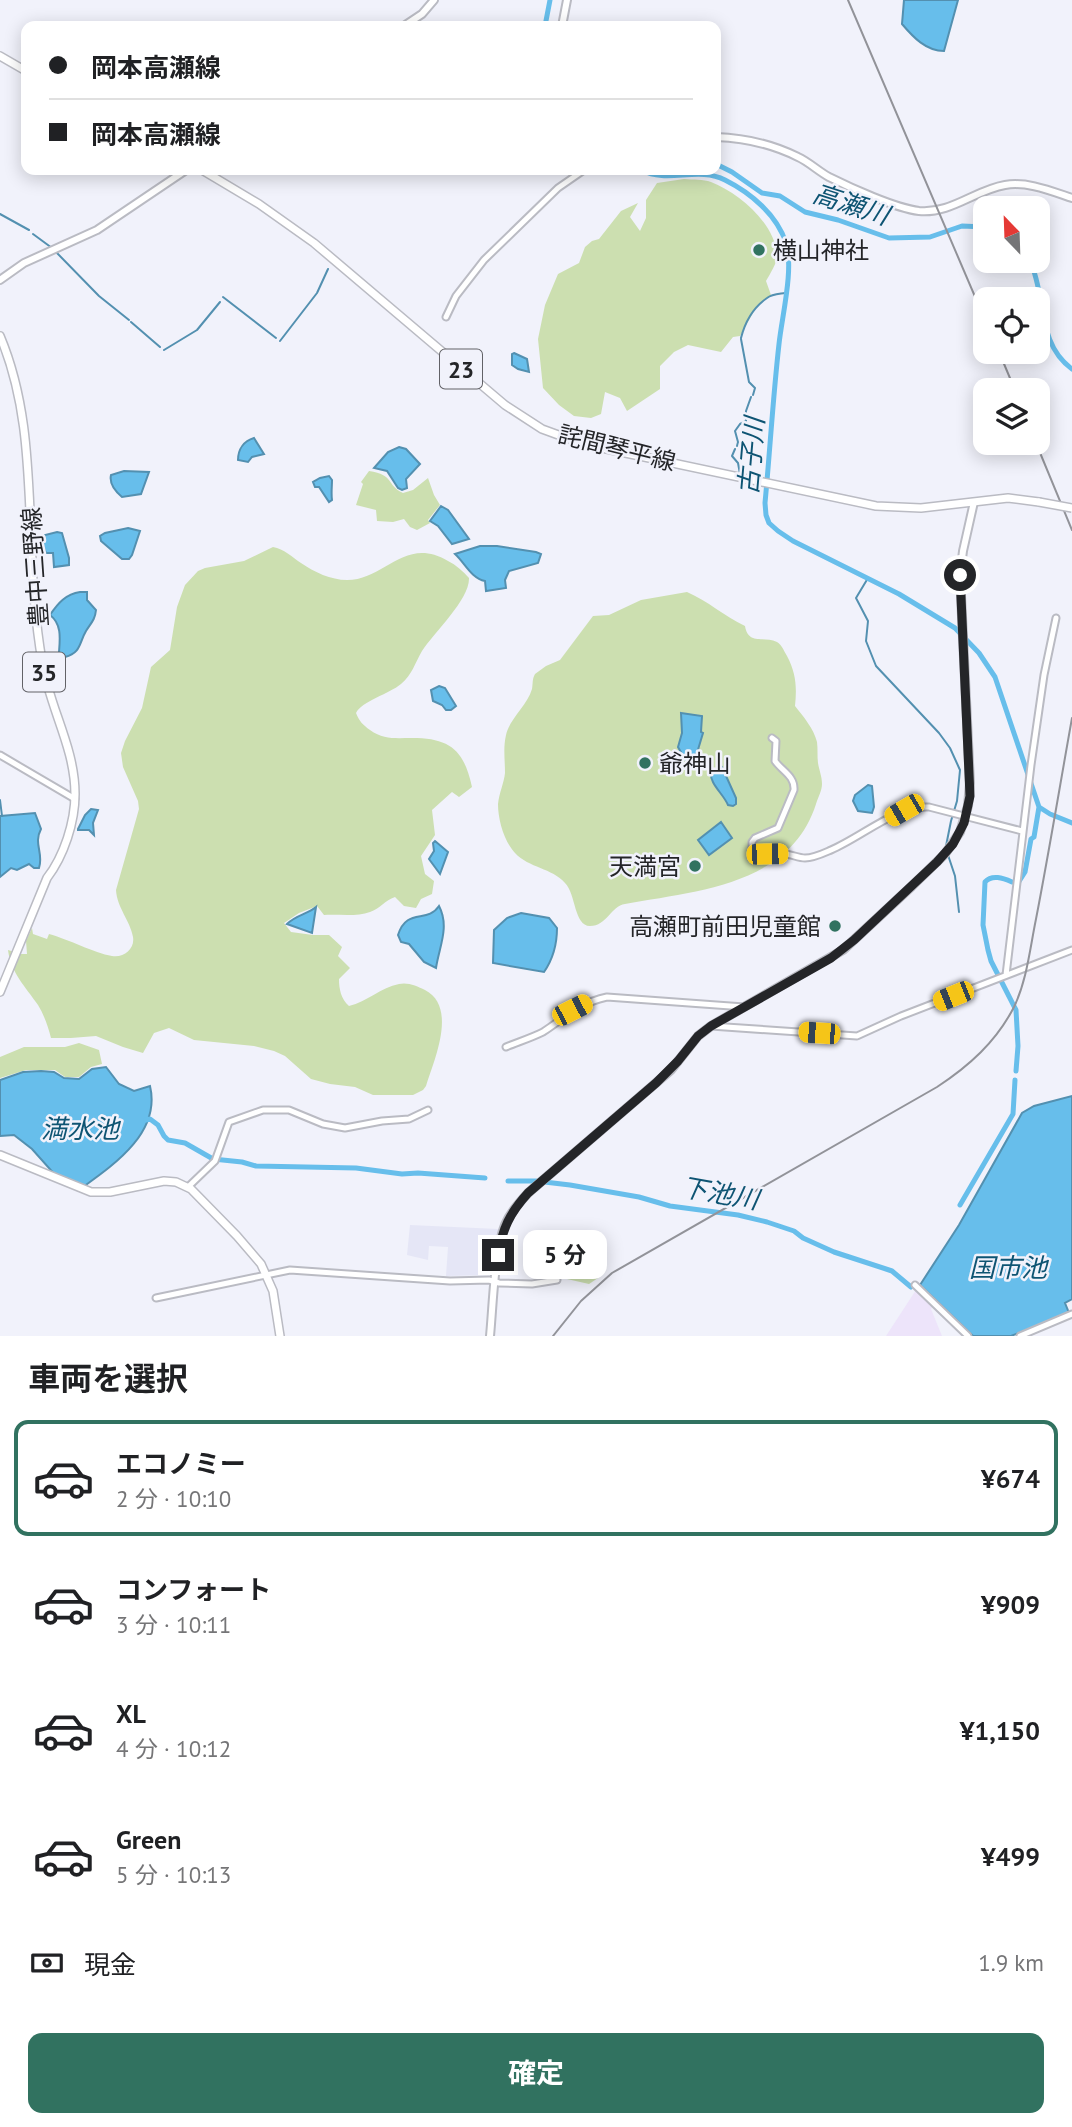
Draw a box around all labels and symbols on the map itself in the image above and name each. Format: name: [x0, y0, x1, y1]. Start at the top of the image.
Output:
water label: 高瀬川: [809, 176, 896, 233]
north arrow: [973, 196, 1050, 273]
place label: 横山神社: [773, 235, 869, 266]
marker: 横山神社: [751, 242, 767, 258]
road number: 23: [440, 350, 482, 388]
water label: 古子川: [731, 413, 771, 496]
street label: 詫間琴平線: [555, 418, 679, 478]
street label: 豊中三野線: [15, 506, 55, 628]
route start: [944, 559, 976, 591]
road number: 35: [23, 652, 65, 692]
place label: 爺神山: [659, 748, 731, 779]
marker: 爺神山: [637, 755, 653, 771]
car: [881, 790, 928, 830]
car: [746, 843, 789, 865]
place label: 天満宮: [609, 851, 681, 882]
marker: 天満宮: [687, 858, 703, 874]
place label: 高瀬町前田児童館: [629, 911, 821, 942]
marker: 高瀬町前田児童館: [827, 918, 843, 934]
car: [930, 978, 977, 1014]
car: [549, 991, 596, 1029]
car: [798, 1021, 841, 1045]
water label: 満水池: [41, 1112, 122, 1145]
water label: 下池川: [679, 1170, 764, 1217]
callout: 5 分: [522, 1230, 606, 1280]
route end: [482, 1239, 514, 1271]
water label: 国市池: [969, 1251, 1050, 1284]

